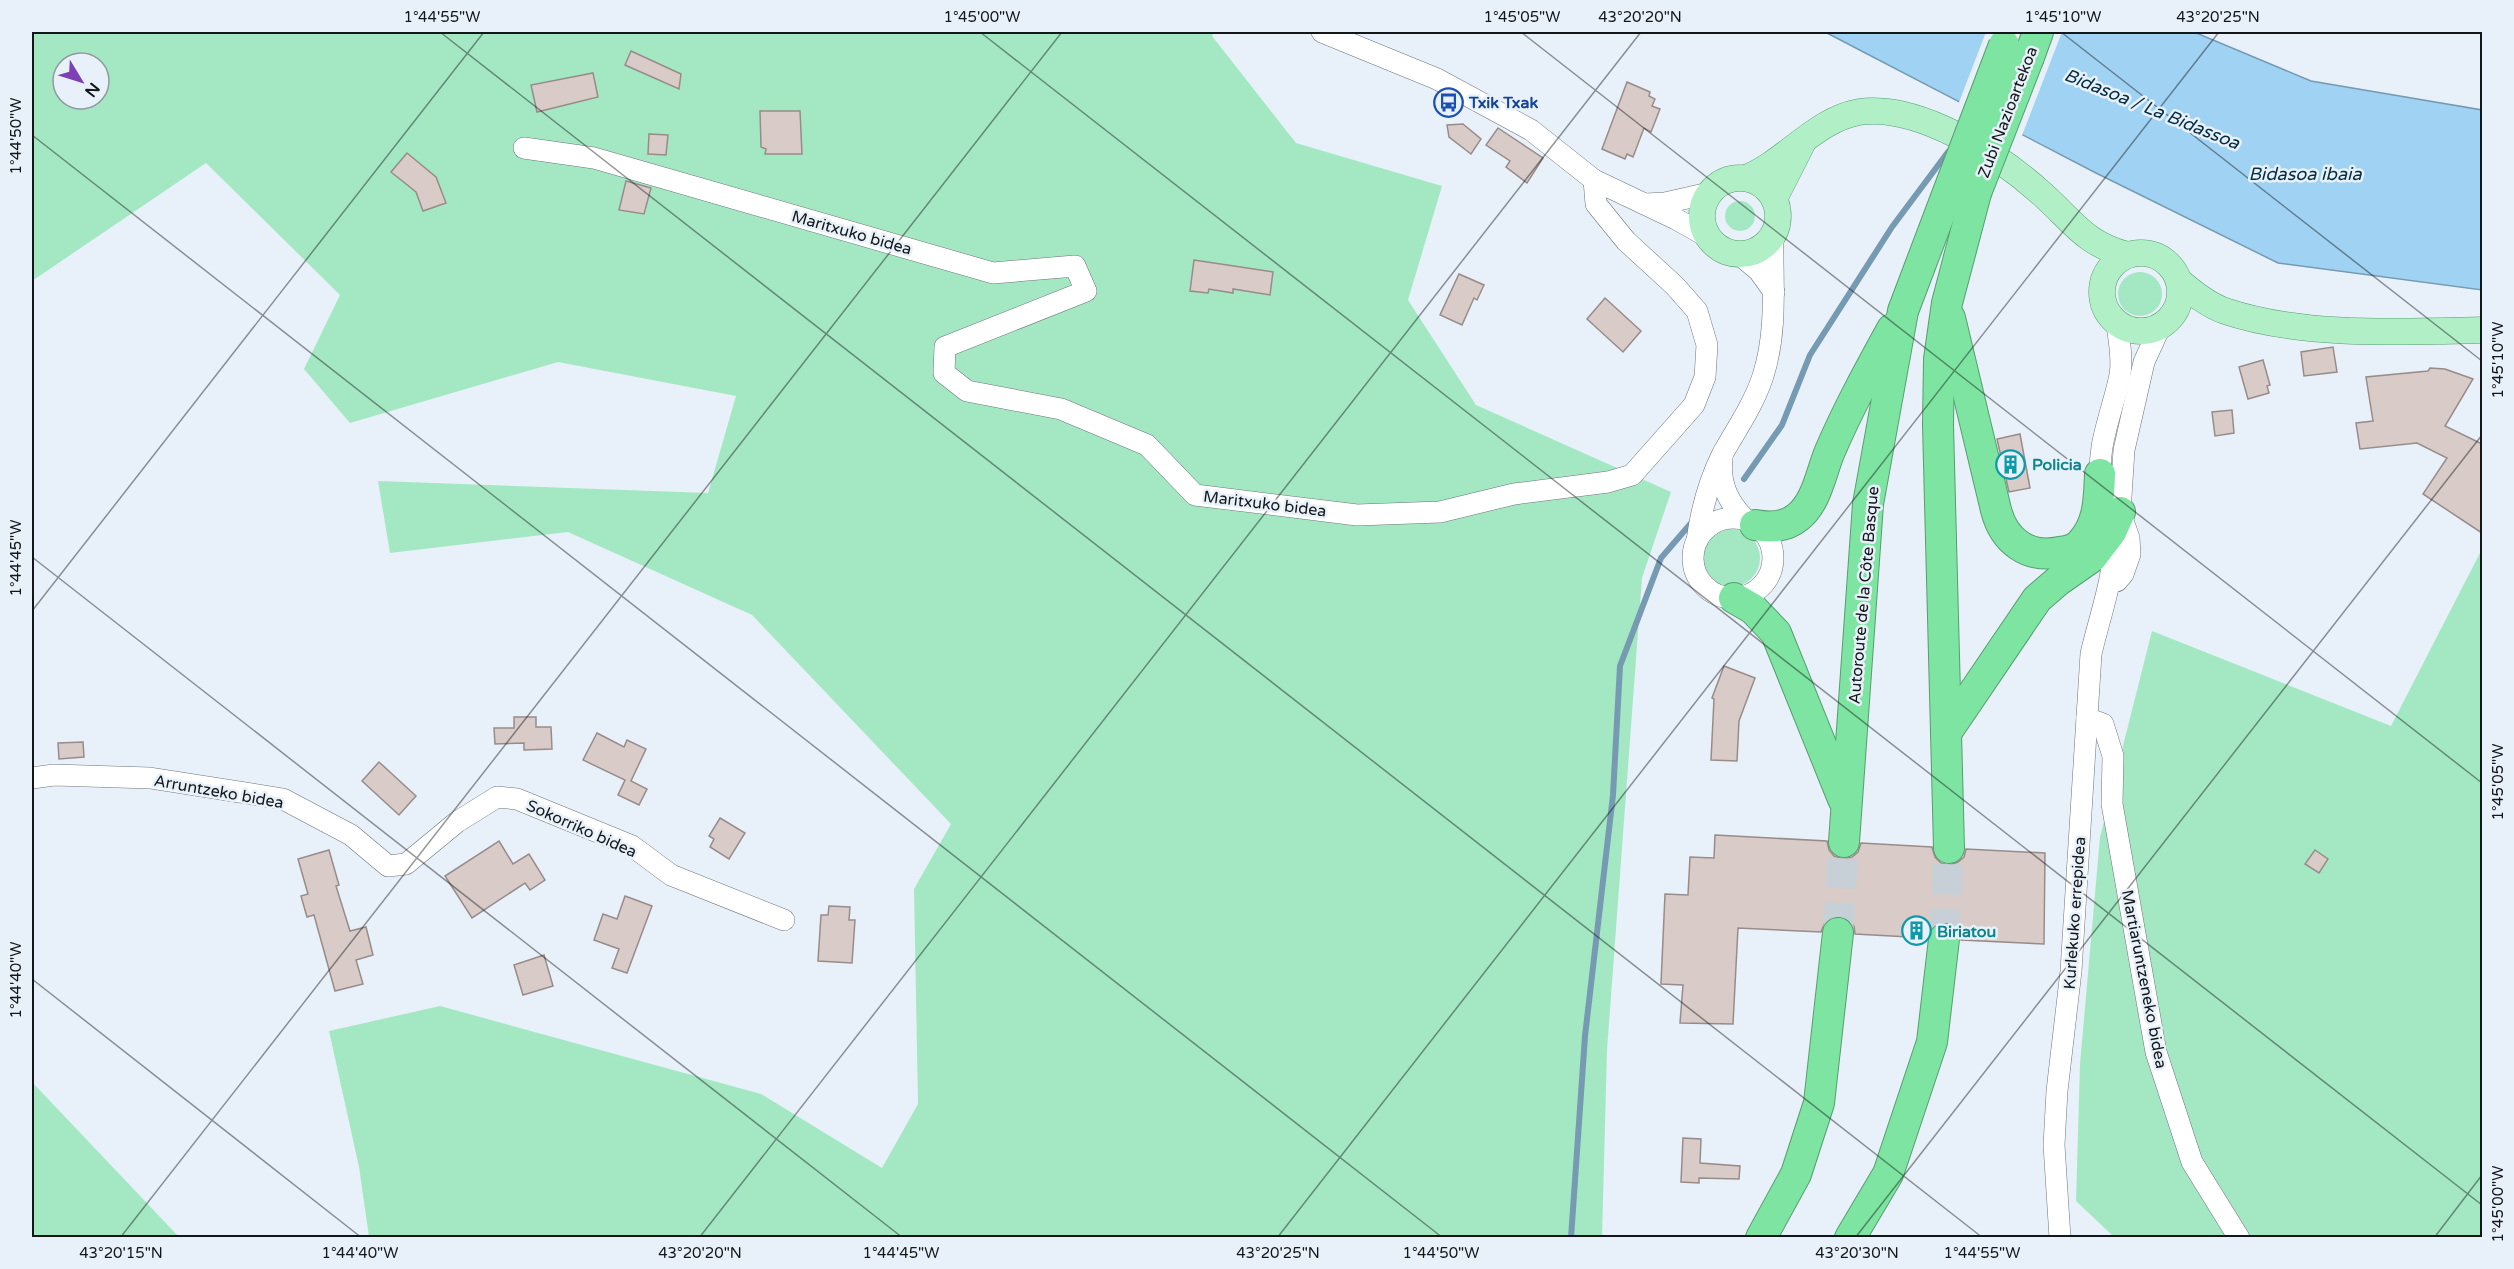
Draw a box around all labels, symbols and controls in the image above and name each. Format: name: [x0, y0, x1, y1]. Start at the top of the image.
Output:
text: 1°44'55"W: [404, 8, 480, 26]
text: 1°45'00"W: [944, 8, 1020, 26]
text: 1°45'05"W: [1484, 8, 1560, 26]
text: 43°20'20"N: [1598, 8, 1682, 26]
text: 1°45'10"W: [2025, 8, 2101, 26]
text: 43°20'25"N: [2176, 8, 2260, 26]
street label: Zubi Nazioartekoa: [1974, 44, 2042, 181]
north arrow: [51, 51, 111, 111]
water label: Bidasoa / La Bidassoa: [2061, 64, 2244, 155]
text: N: [80, 78, 104, 101]
bus stop icon: Txik Txak: [1432, 86, 1464, 118]
place label: Txik Txak: [1468, 93, 1538, 113]
text: 1°44'50"W: [7, 98, 25, 174]
water label: Bidasoa ibaia: [2248, 163, 2362, 185]
street label: Maritxuko bidea: [789, 206, 914, 260]
text: 1°45'10"W: [2489, 322, 2507, 398]
building icon: Policia: [1995, 448, 2027, 480]
place label: Policia: [2032, 455, 2082, 475]
street label: Autoroute de la Côte Basque: [1845, 485, 1883, 705]
street label: Maritxuko bidea: [1202, 487, 1328, 521]
text: 1°44'45"W: [7, 520, 25, 596]
text: 1°45'05"W: [2489, 744, 2507, 820]
street label: Arruntzeko bidea: [152, 771, 285, 813]
street label: Sokorriko bidea: [523, 796, 640, 862]
street label: Kurlekuko errepidea: [2060, 836, 2090, 990]
street label: Martiaruntzeneko bidea: [2117, 888, 2171, 1070]
building icon: Biriatou: [1900, 915, 1932, 947]
place label: Biriatou: [1937, 922, 1996, 942]
text: 1°44'40"W: [7, 942, 25, 1018]
text: 1°45'00"W: [2489, 1166, 2507, 1242]
text: 43°20'15"N: [79, 1244, 163, 1262]
text: 1°44'40"W: [322, 1244, 398, 1262]
text: 43°20'20"N: [658, 1244, 742, 1262]
text: 1°44'45"W: [863, 1244, 939, 1262]
text: 43°20'25"N: [1236, 1244, 1320, 1262]
text: 1°44'50"W: [1403, 1244, 1479, 1262]
text: 43°20'30"N: [1815, 1244, 1899, 1262]
text: 1°44'55"W: [1944, 1244, 2020, 1262]

